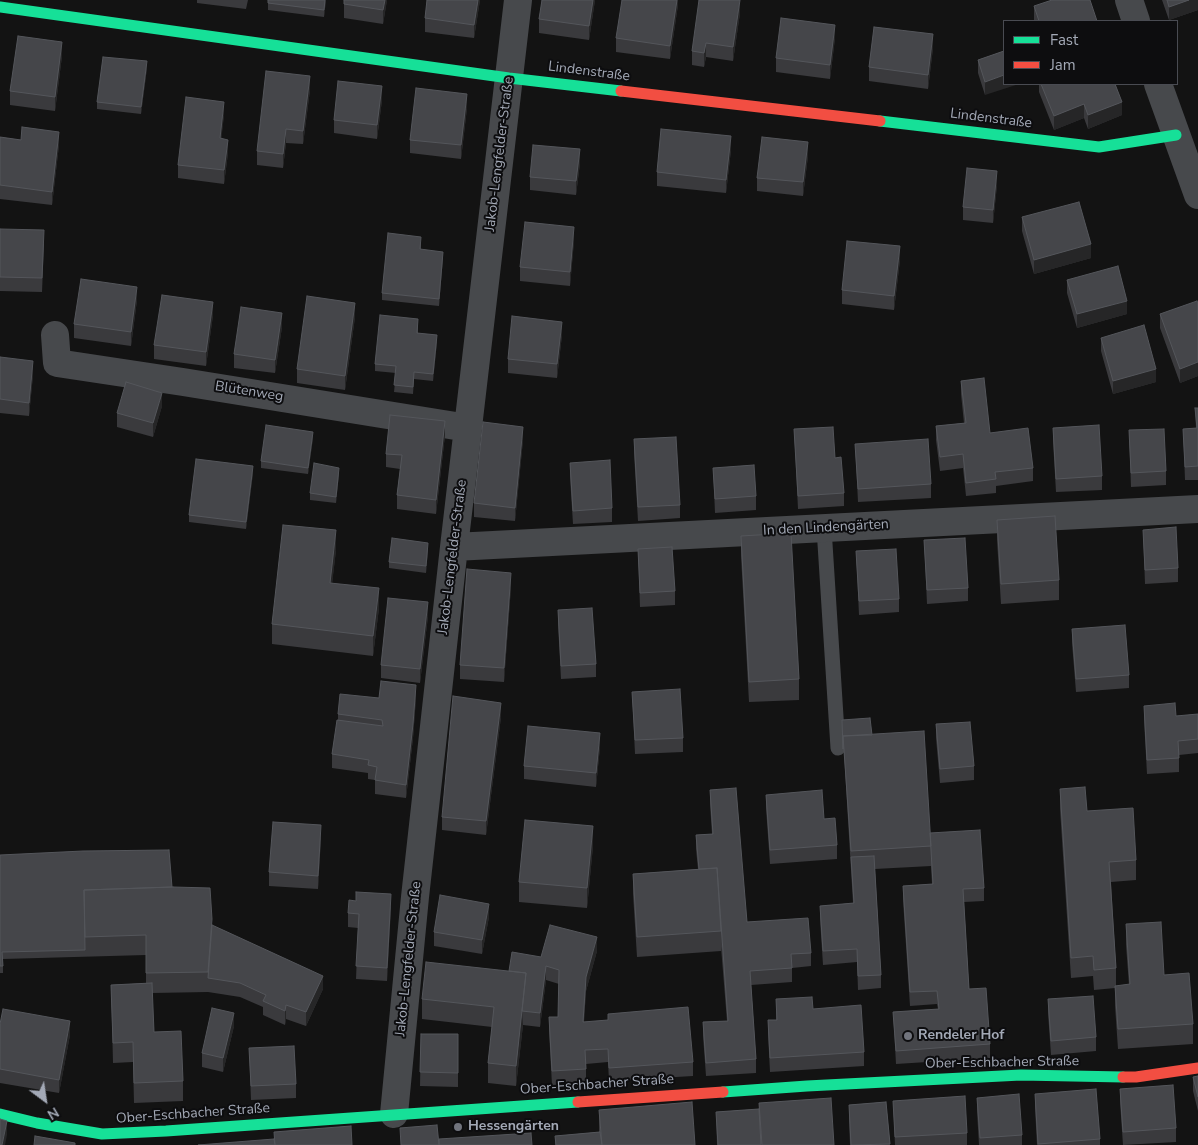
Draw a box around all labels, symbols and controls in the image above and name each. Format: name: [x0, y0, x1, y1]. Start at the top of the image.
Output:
legend: [1003, 20, 1178, 85]
text: Fast: [1050, 30, 1078, 50]
text: Jam: [1050, 55, 1076, 75]
street label: Lindenstraße: [547, 59, 631, 85]
street label: Jakob-Lengfelder-Straße: [482, 76, 518, 232]
street label: Lindenstraße: [949, 106, 1033, 132]
street label: Blütenweg: [214, 378, 284, 406]
street label: Jakob-Lengfelder-Straße: [435, 479, 471, 635]
street label: In den Lindengärten: [763, 516, 889, 540]
street label: Jakob-Lengfelder-Straße: [393, 881, 425, 1037]
place label: Rendeler Hof: [918, 1028, 1004, 1044]
marker: Rendeler Hof: [902, 1030, 914, 1042]
street label: Ober-Eschbacher Straße: [925, 1053, 1079, 1073]
street label: Ober-Eschbacher Straße: [520, 1071, 674, 1099]
north arrow: [20, 1075, 70, 1125]
street label: Ober-Eschbacher Straße: [116, 1100, 270, 1128]
text: N: [44, 1102, 62, 1124]
place label: Hessengärten: [468, 1119, 559, 1135]
marker: Hessengärten: [452, 1121, 464, 1133]

